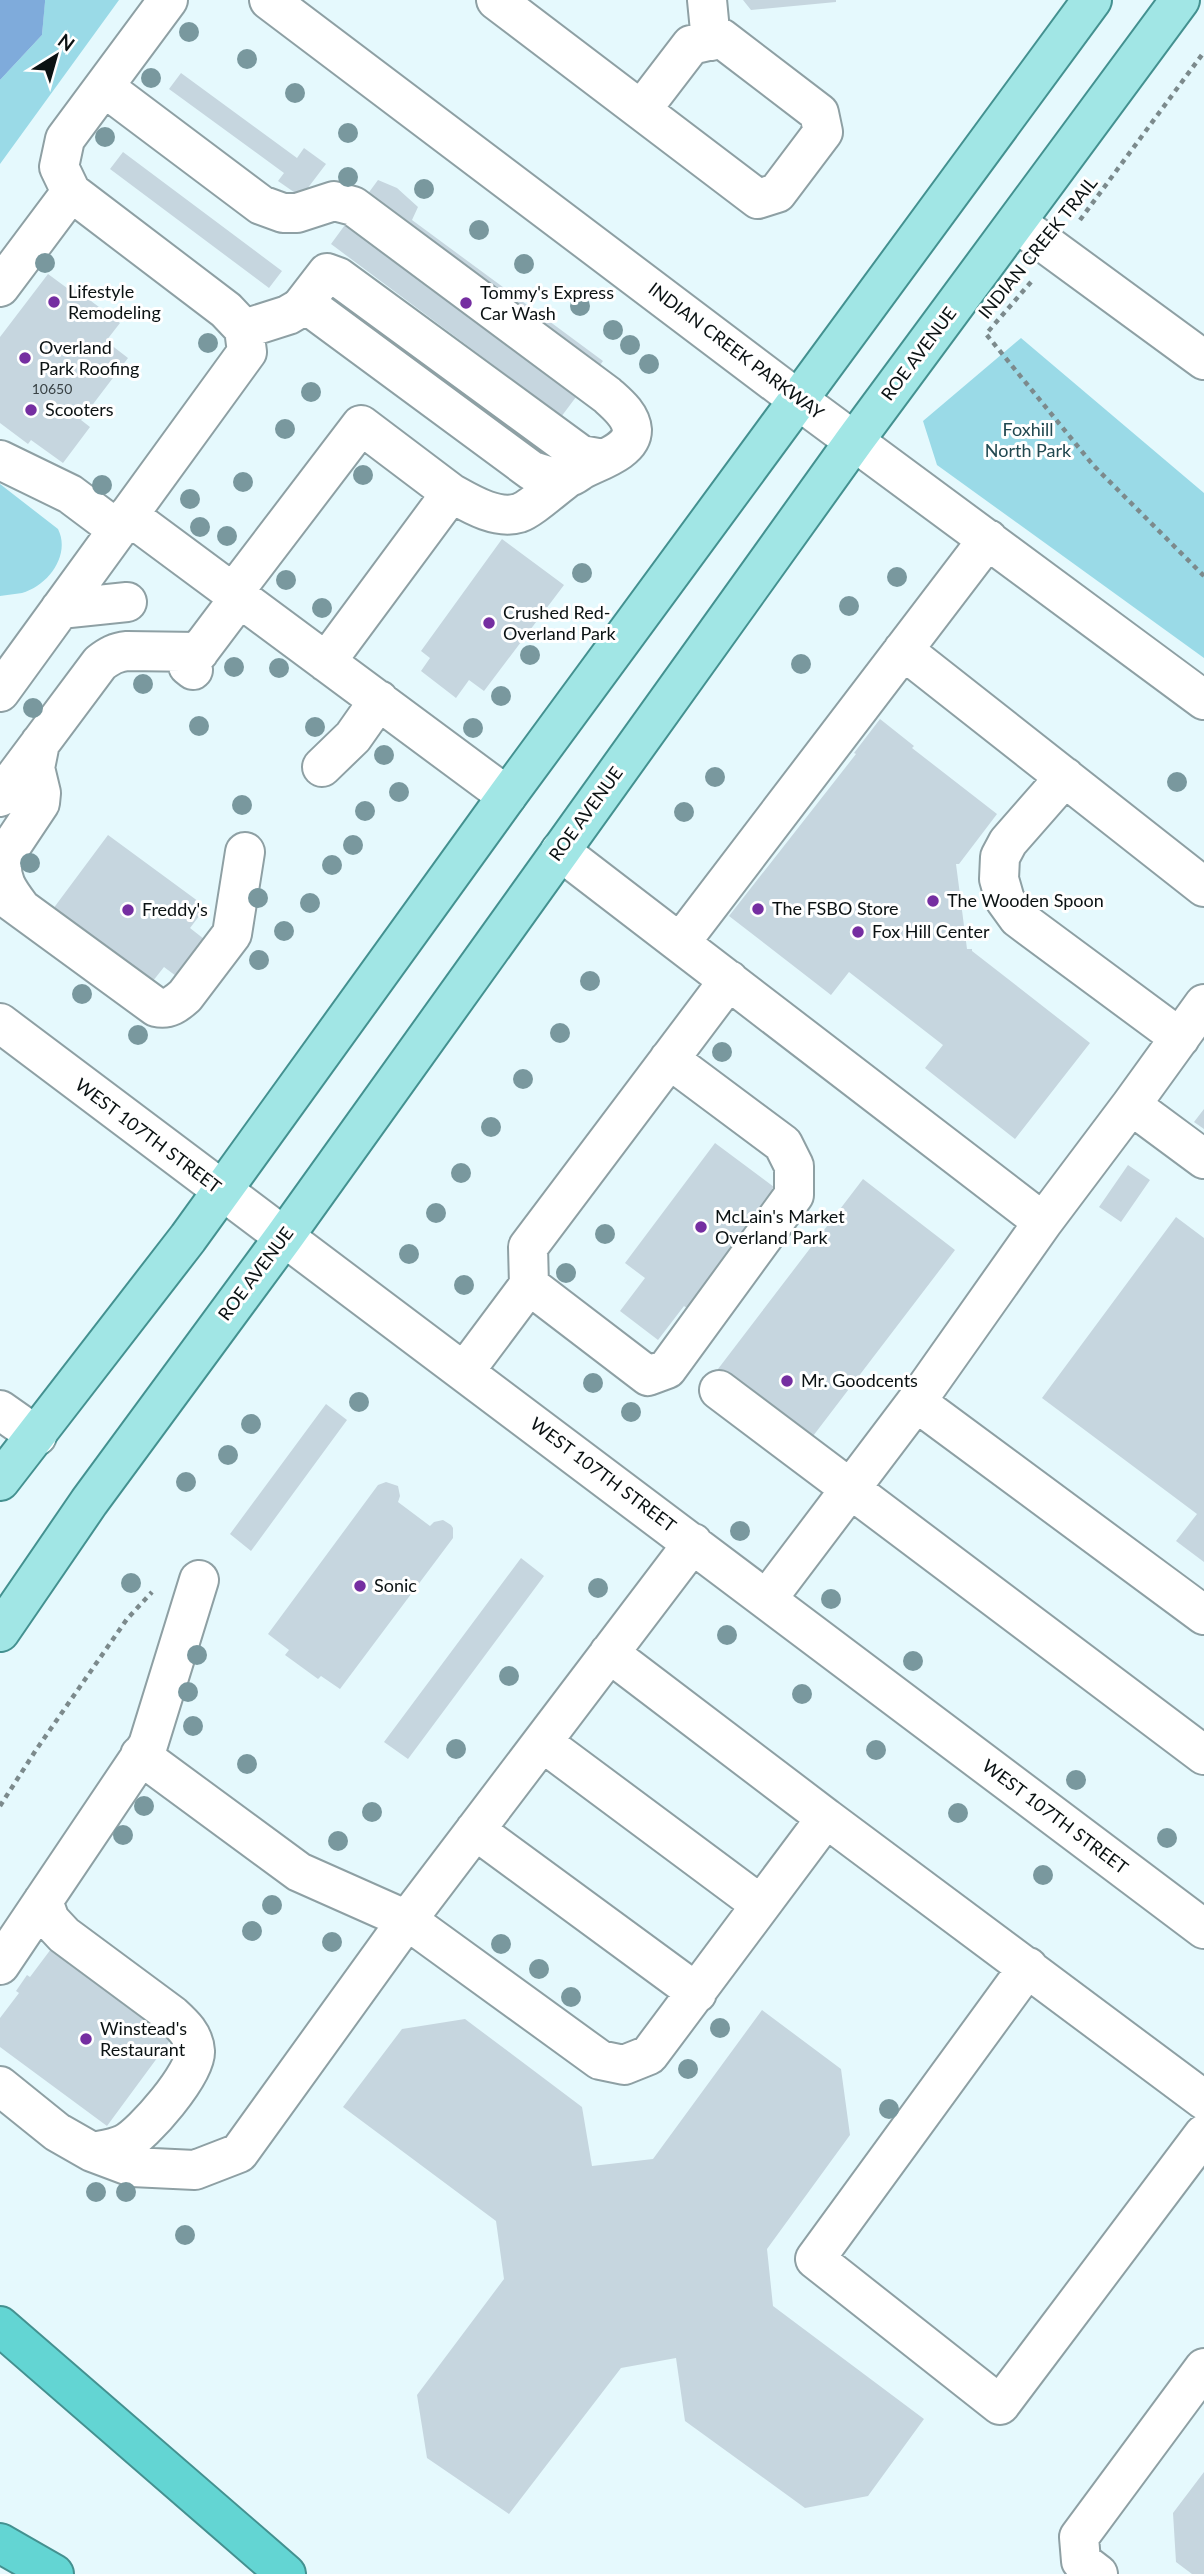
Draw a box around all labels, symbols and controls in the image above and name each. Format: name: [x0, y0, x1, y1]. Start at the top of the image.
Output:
north arrow: [21, 21, 91, 91]
text: N: [54, 28, 79, 56]
street label: INDIAN CREEK TRAIL: [973, 172, 1101, 323]
street label: INDIAN CREEK PARKWAY: [645, 277, 829, 424]
place label: Lifestyle Remodeling: [68, 280, 161, 323]
place label: Tommy's Express Car Wash: [480, 281, 614, 324]
marker: Lifestyle Remodeling: [46, 294, 62, 310]
marker: Tommy's Express Car Wash: [458, 295, 474, 311]
street label: ROE AVENUE: [876, 302, 960, 404]
place label: Overland Park Roofing: [39, 336, 139, 379]
marker: Overland Park Roofing: [17, 350, 33, 366]
house number: 10650: [32, 380, 72, 397]
place label: Scooters: [45, 398, 114, 420]
marker: Scooters: [23, 402, 39, 418]
park label: Foxhill North Park: [985, 418, 1072, 461]
place label: Crushed Red- Overland Park: [503, 601, 616, 644]
marker: Crushed Red- Overland Park: [481, 615, 497, 631]
street label: ROE AVENUE: [544, 762, 627, 865]
place label: The Wooden Spoon: [947, 889, 1104, 911]
marker: The Wooden Spoon: [925, 893, 941, 909]
place label: The FSBO Store: [772, 897, 899, 919]
place label: Freddy's: [142, 898, 208, 920]
marker: The FSBO Store: [750, 901, 766, 917]
marker: Freddy's: [120, 902, 136, 918]
place label: Fox Hill Center: [872, 920, 990, 942]
marker: Fox Hill Center: [850, 924, 866, 940]
street label: WEST 107TH STREET: [71, 1073, 226, 1197]
place label: McLain's Market Overland Park: [715, 1205, 845, 1248]
marker: McLain's Market Overland Park: [693, 1219, 709, 1235]
street label: ROE AVENUE: [213, 1222, 297, 1324]
place label: Mr. Goodcents: [801, 1369, 918, 1391]
marker: Mr. Goodcents: [779, 1373, 795, 1389]
street label: WEST 107TH STREET: [526, 1412, 681, 1536]
place label: Sonic: [374, 1574, 417, 1596]
marker: Sonic: [352, 1578, 368, 1594]
street label: WEST 107TH STREET: [978, 1754, 1133, 1878]
place label: Winstead's Restaurant: [100, 2017, 187, 2060]
marker: Winstead's Restaurant: [78, 2031, 94, 2047]

